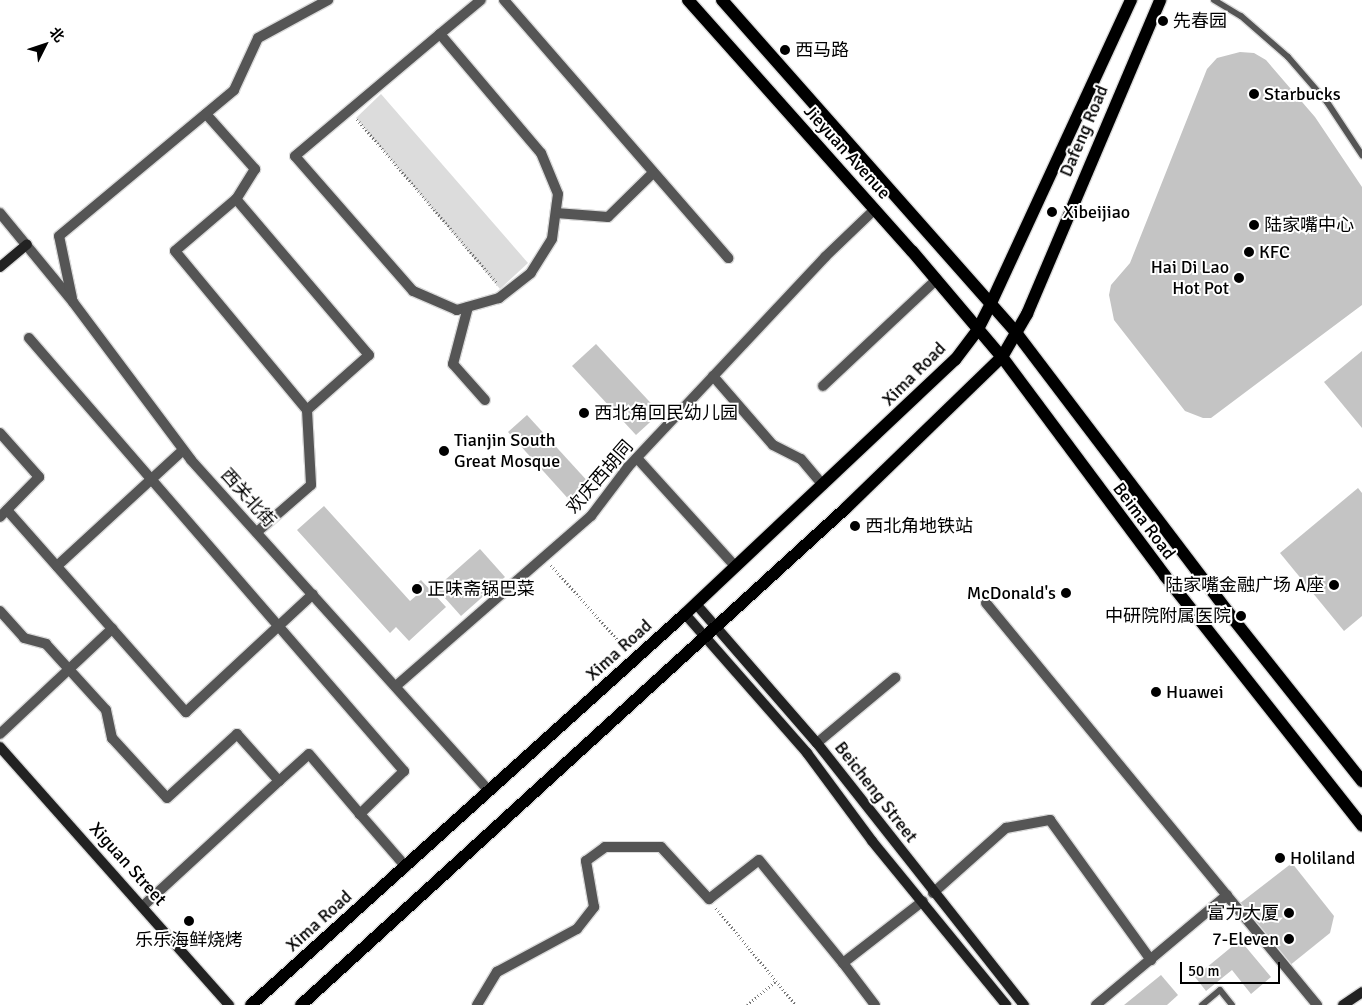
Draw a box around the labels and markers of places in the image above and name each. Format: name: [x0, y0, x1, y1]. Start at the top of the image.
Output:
place label: 先春园: [1173, 10, 1227, 32]
marker: 先春园: [1157, 15, 1169, 27]
place label: 西马路: [795, 39, 849, 61]
marker: 西马路: [779, 44, 791, 56]
place label: Starbucks: [1264, 83, 1341, 105]
marker: Starbucks: [1248, 88, 1260, 100]
place label: Xibeijiao: [1063, 201, 1130, 223]
marker: Xibeijiao: [1045, 205, 1059, 219]
place label: 陆家嘴中心: [1264, 214, 1354, 236]
marker: 陆家嘴中心: [1248, 219, 1260, 231]
place label: KFC: [1259, 241, 1290, 263]
marker: KFC: [1243, 246, 1255, 258]
place label: Hai Di Lao Hot Pot: [1151, 257, 1229, 300]
marker: Hai Di Lao Hot Pot: [1233, 272, 1245, 284]
place label: 西北角回民幼儿园: [594, 402, 738, 424]
marker: 西北角回民幼儿园: [578, 407, 590, 419]
place label: Tianjin South Great Mosque: [454, 430, 560, 472]
marker: Tianjin South Great Mosque: [438, 445, 450, 457]
place label: 西北角地铁站: [865, 515, 973, 537]
marker: 西北角地铁站: [849, 520, 861, 532]
place label: 陆家嘴金融广场 A座: [1165, 574, 1324, 596]
place label: 正味斋锅巴菜: [427, 578, 535, 600]
marker: 陆家嘴金融广场 A座: [1328, 579, 1340, 591]
place label: McDonald's: [967, 582, 1056, 604]
marker: 正味斋锅巴菜: [411, 583, 423, 595]
marker: McDonald's: [1060, 587, 1072, 599]
place label: 中研院附属医院: [1105, 605, 1231, 627]
marker: 中研院附属医院: [1235, 610, 1247, 622]
place label: Huawei: [1166, 681, 1224, 703]
marker: Huawei: [1150, 686, 1162, 698]
place label: Holiland: [1290, 847, 1355, 869]
marker: Holiland: [1274, 852, 1286, 864]
place label: 富力大厦: [1207, 902, 1279, 924]
marker: 富力大厦: [1283, 907, 1295, 919]
marker: 乐乐海鲜烧烤: [183, 915, 195, 927]
place label: 7-Eleven: [1212, 928, 1279, 950]
place label: 乐乐海鲜烧烤: [135, 929, 243, 951]
marker: 7-Eleven: [1283, 933, 1295, 945]

